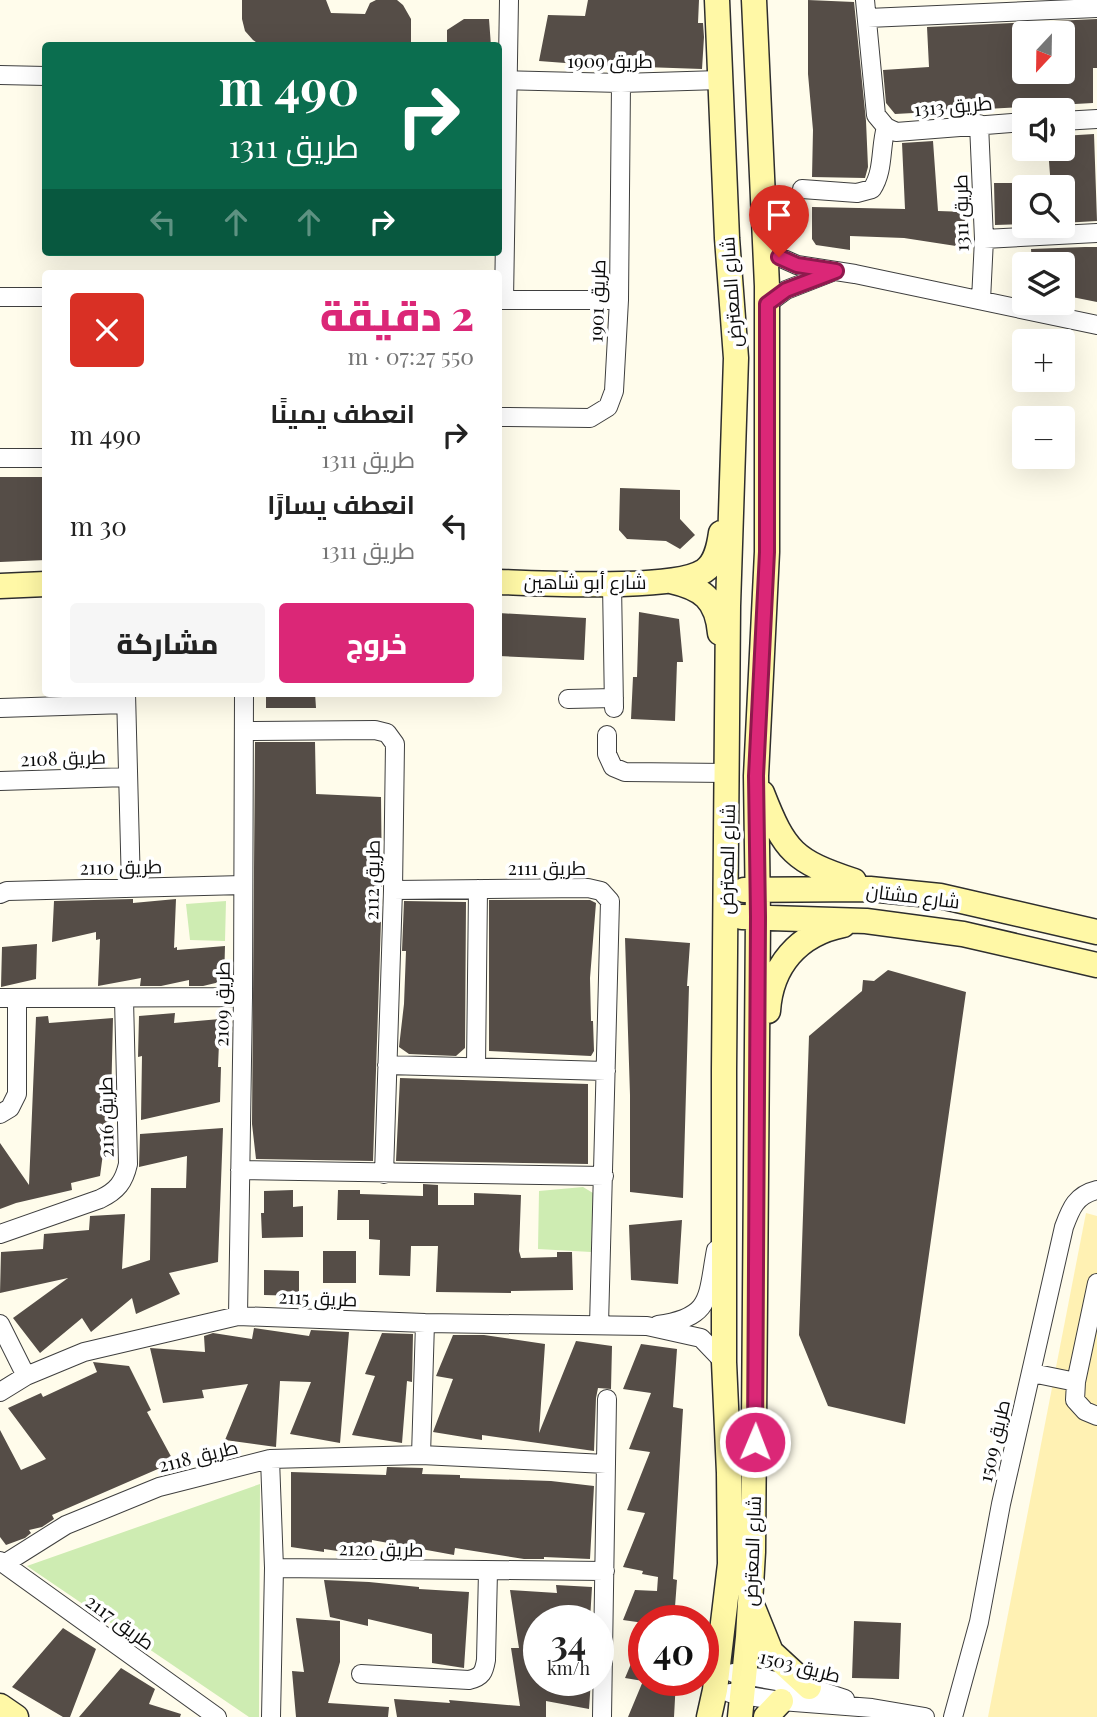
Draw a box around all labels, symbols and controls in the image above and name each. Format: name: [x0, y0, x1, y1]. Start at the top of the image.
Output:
north arrow: [1012, 21, 1074, 84]
map controls: [1012, 21, 1075, 469]
street label: طريق 1909: [567, 47, 653, 74]
text: 490 m: [219, 53, 359, 118]
icon: right: [383, 70, 474, 161]
street label: طريق 1313: [913, 89, 993, 122]
button: sound: [1012, 98, 1075, 161]
text: طريق 1311: [228, 123, 359, 166]
street label: طريق 1311: [946, 174, 975, 252]
button: search: [1012, 175, 1075, 238]
pin: [749, 185, 809, 257]
icon: arrive: [760, 196, 798, 234]
icon: left: [144, 203, 182, 241]
icon: ahead: [217, 203, 255, 241]
icon: ahead: [290, 203, 328, 241]
icon: right: [363, 203, 401, 241]
street label: شارع المعترض: [713, 236, 749, 348]
button: layers: [1012, 252, 1075, 315]
street label: طريق 1901: [582, 259, 611, 343]
text: 2 دقيقة: [320, 286, 474, 342]
button: close: [70, 293, 144, 367]
button: +: [1012, 329, 1075, 392]
text: 550 m · 07:27: [348, 340, 474, 371]
text: انعطف يمينًا: [270, 395, 415, 430]
button: −: [1012, 406, 1075, 469]
icon: right: [436, 416, 474, 454]
text: 490 m: [70, 417, 141, 452]
text: طريق 1311: [321, 443, 415, 474]
text: انعطف يسارًا: [267, 486, 415, 521]
icon: left: [436, 507, 474, 545]
text: 30 m: [70, 508, 127, 543]
text: طريق 1311: [321, 534, 415, 565]
street label: شارع أبو شاهين: [524, 568, 646, 596]
button: مشاركة: [70, 603, 265, 683]
button: خروج: [279, 603, 474, 683]
street label: طريق 2108: [20, 743, 106, 772]
street label: شارع المعترض: [712, 803, 742, 915]
street label: طريق 2112: [357, 840, 386, 920]
street label: طريق 2110: [79, 852, 163, 881]
street label: طريق 2111: [508, 854, 586, 881]
street label: شارع مشتان: [865, 876, 961, 916]
street label: طريق 2109: [207, 961, 236, 1047]
street label: طريق 2116: [91, 1076, 120, 1158]
street label: طريق 2115: [278, 1283, 358, 1312]
street label: طريق 1509: [971, 1397, 1016, 1485]
position arrow: [718, 1405, 792, 1479]
street label: طريق 2118: [155, 1433, 241, 1478]
street label: شارع المعترض: [736, 1495, 768, 1607]
street label: طريق 2120: [338, 1534, 424, 1563]
street label: طريق 2117: [80, 1587, 160, 1656]
speed limit sign: 40: [628, 1605, 719, 1696]
text: 34: [551, 1618, 586, 1665]
street label: طريق 1503: [757, 1642, 844, 1689]
text: km/h: [547, 1656, 590, 1680]

